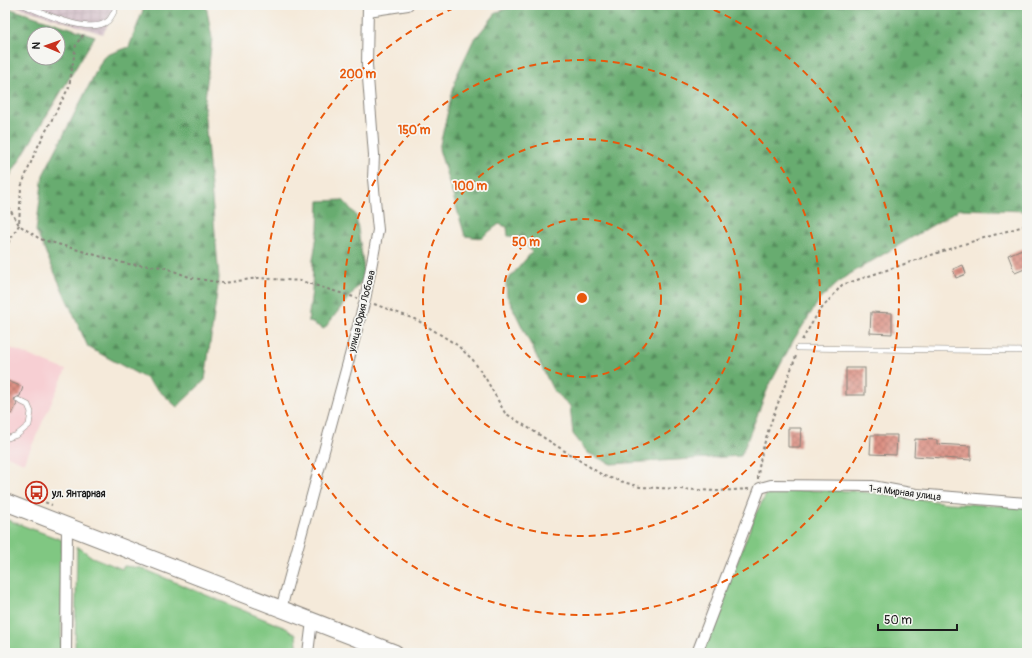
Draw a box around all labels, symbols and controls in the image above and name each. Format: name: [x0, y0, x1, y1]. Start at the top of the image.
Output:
north arrow: [26, 26, 66, 66]
text: N: [30, 41, 43, 50]
text: 200 m: [340, 67, 377, 82]
text: 150 m: [398, 123, 431, 138]
text: 100 m: [453, 179, 488, 194]
text: 50 m: [512, 235, 540, 250]
street label: улица Юрия Лобова: [346, 269, 378, 354]
centre of rings: [575, 291, 589, 305]
bus stop icon: ул. Янтарная: [24, 480, 50, 506]
street label: 1-я Мирная улица: [868, 483, 942, 503]
place label: ул. Янтарная: [51, 488, 106, 500]
scale bar: [878, 606, 957, 632]
text: 50 m: [884, 613, 912, 628]

